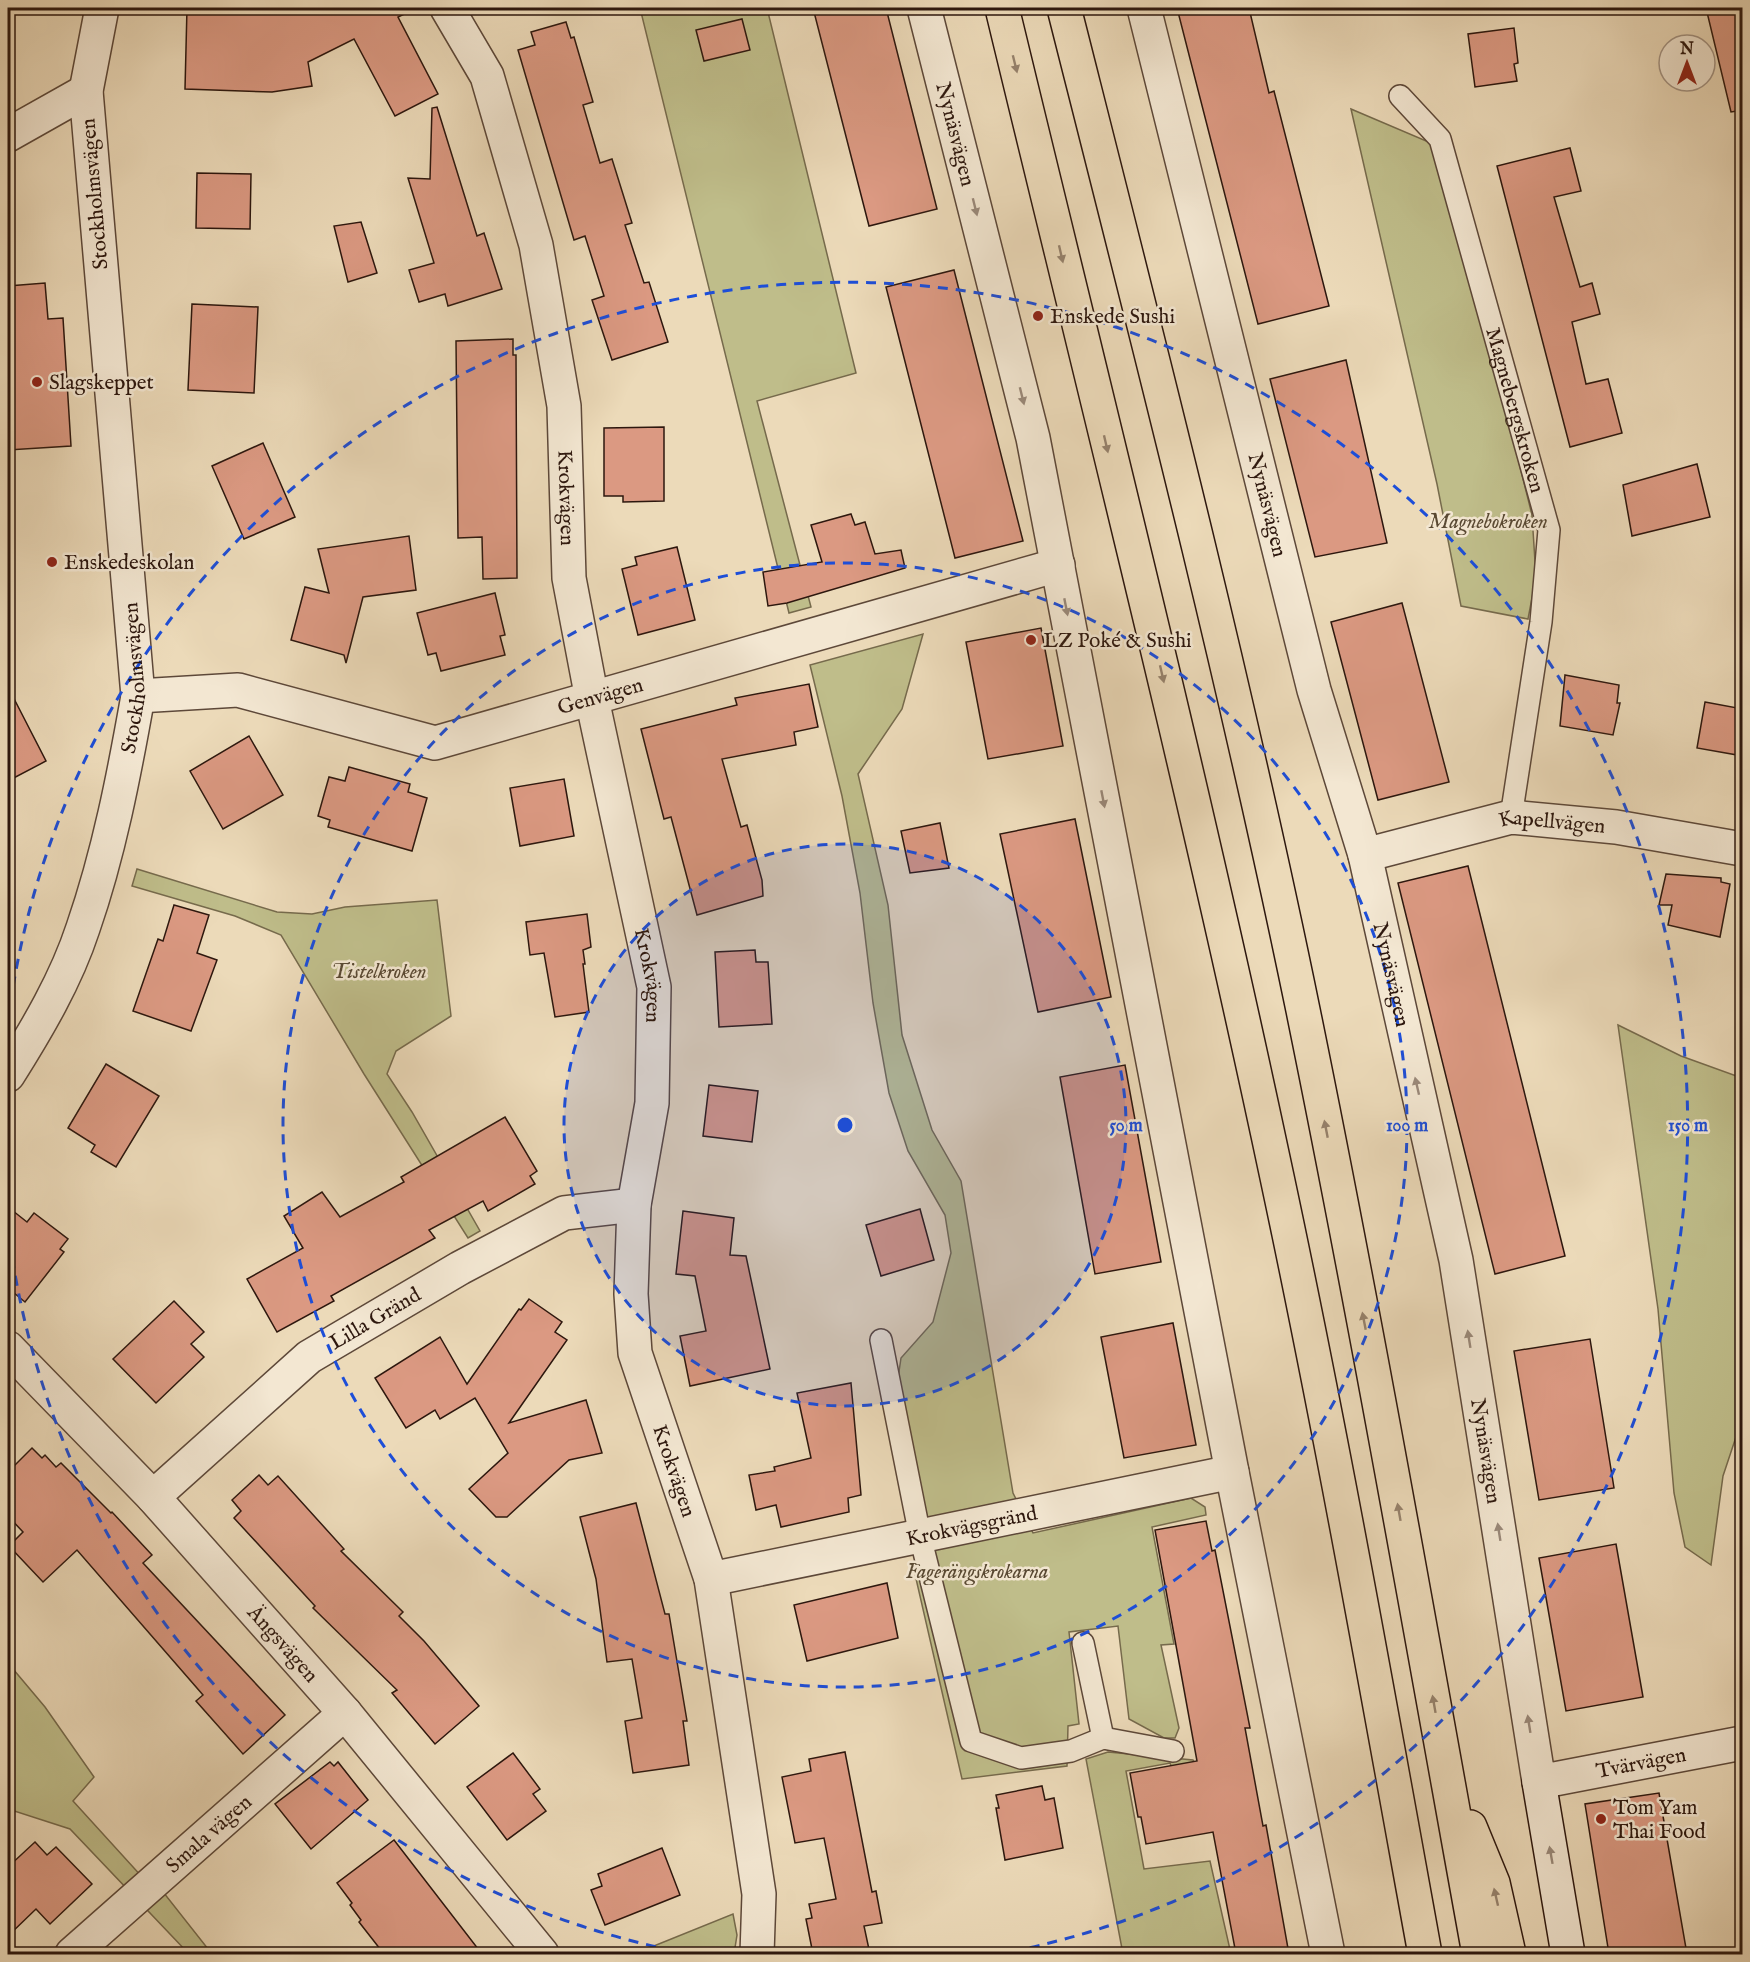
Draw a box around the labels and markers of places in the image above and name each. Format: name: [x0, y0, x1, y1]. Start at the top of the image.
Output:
place label: Enskede Sushi: [1050, 304, 1175, 331]
marker: Enskede Sushi: [1031, 309, 1045, 323]
place label: Slagskeppet: [49, 370, 154, 397]
marker: Slagskeppet: [30, 375, 44, 389]
place label: Enskedeskolan: [64, 550, 194, 577]
marker: Enskedeskolan: [45, 555, 59, 569]
place label: LZ Poké & Sushi: [1043, 628, 1192, 655]
marker: LZ Poké & Sushi: [1024, 633, 1038, 647]
centre of rings: [835, 1115, 855, 1135]
place label: Tom Yam Thai Food: [1613, 1795, 1707, 1846]
marker: Tom Yam Thai Food: [1594, 1812, 1608, 1826]

